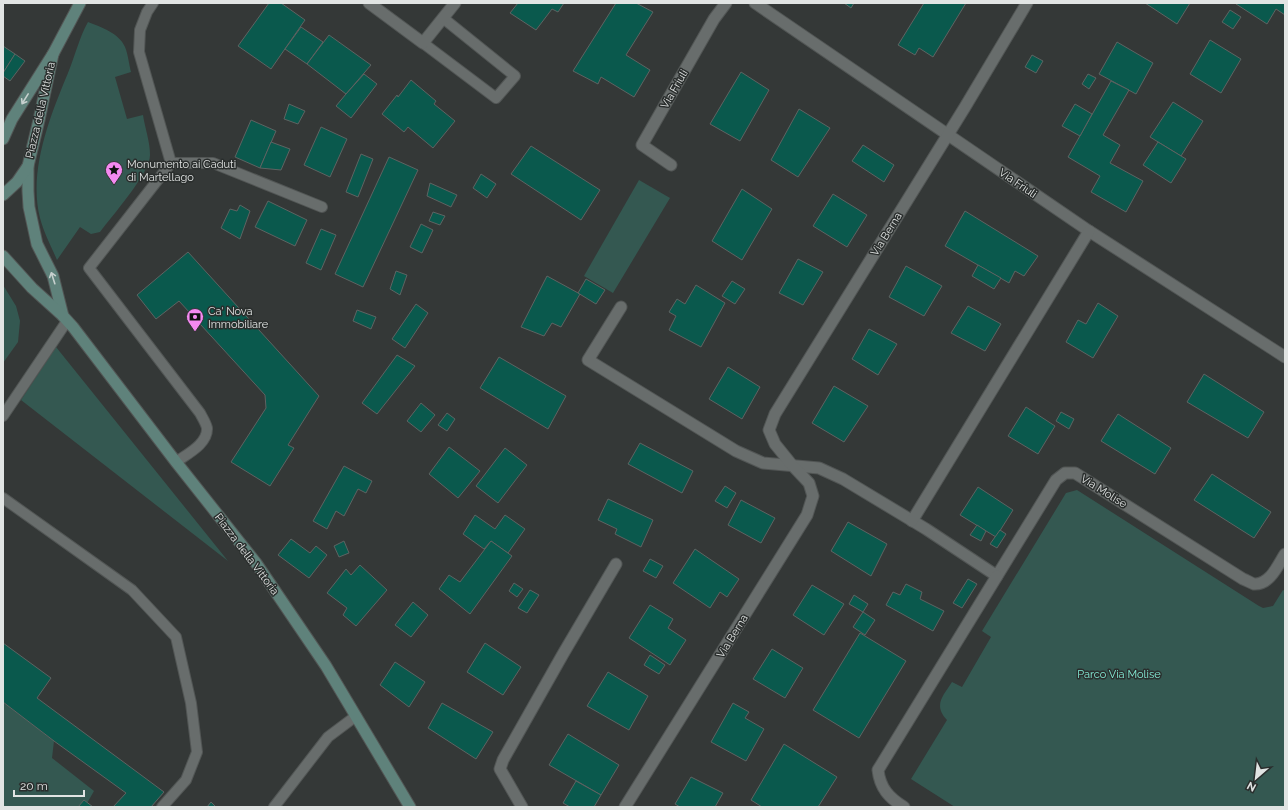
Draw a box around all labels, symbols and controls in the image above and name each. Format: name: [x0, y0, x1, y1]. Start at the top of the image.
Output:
street label: Piazza della Vittoria: [23, 61, 58, 160]
street label: Via Friuli: [658, 67, 691, 111]
one-way arrow: [21, 93, 29, 104]
place label: Monumento ai Caduti di Martellago: [127, 158, 236, 184]
place icon: Monumento ai Caduti di Martellago: [104, 160, 124, 185]
street label: Via Friuli: [996, 166, 1039, 201]
street label: Via Berna: [868, 210, 905, 258]
one-way arrow: [49, 272, 56, 285]
place label: Ca' Nova Immobiliare: [208, 305, 269, 331]
bank icon: Ca' Nova Immobiliare: [185, 307, 205, 332]
street label: Via Molise: [1078, 472, 1130, 511]
street label: Piazza della Vittoria: [212, 511, 281, 598]
street label: Via Berna: [714, 612, 751, 660]
park label: Parco Via Molise: [1077, 668, 1161, 681]
north arrow: [1236, 758, 1276, 798]
scale bar: [14, 772, 84, 798]
text: 20 m: [20, 779, 48, 793]
text: N: [1245, 779, 1258, 794]

